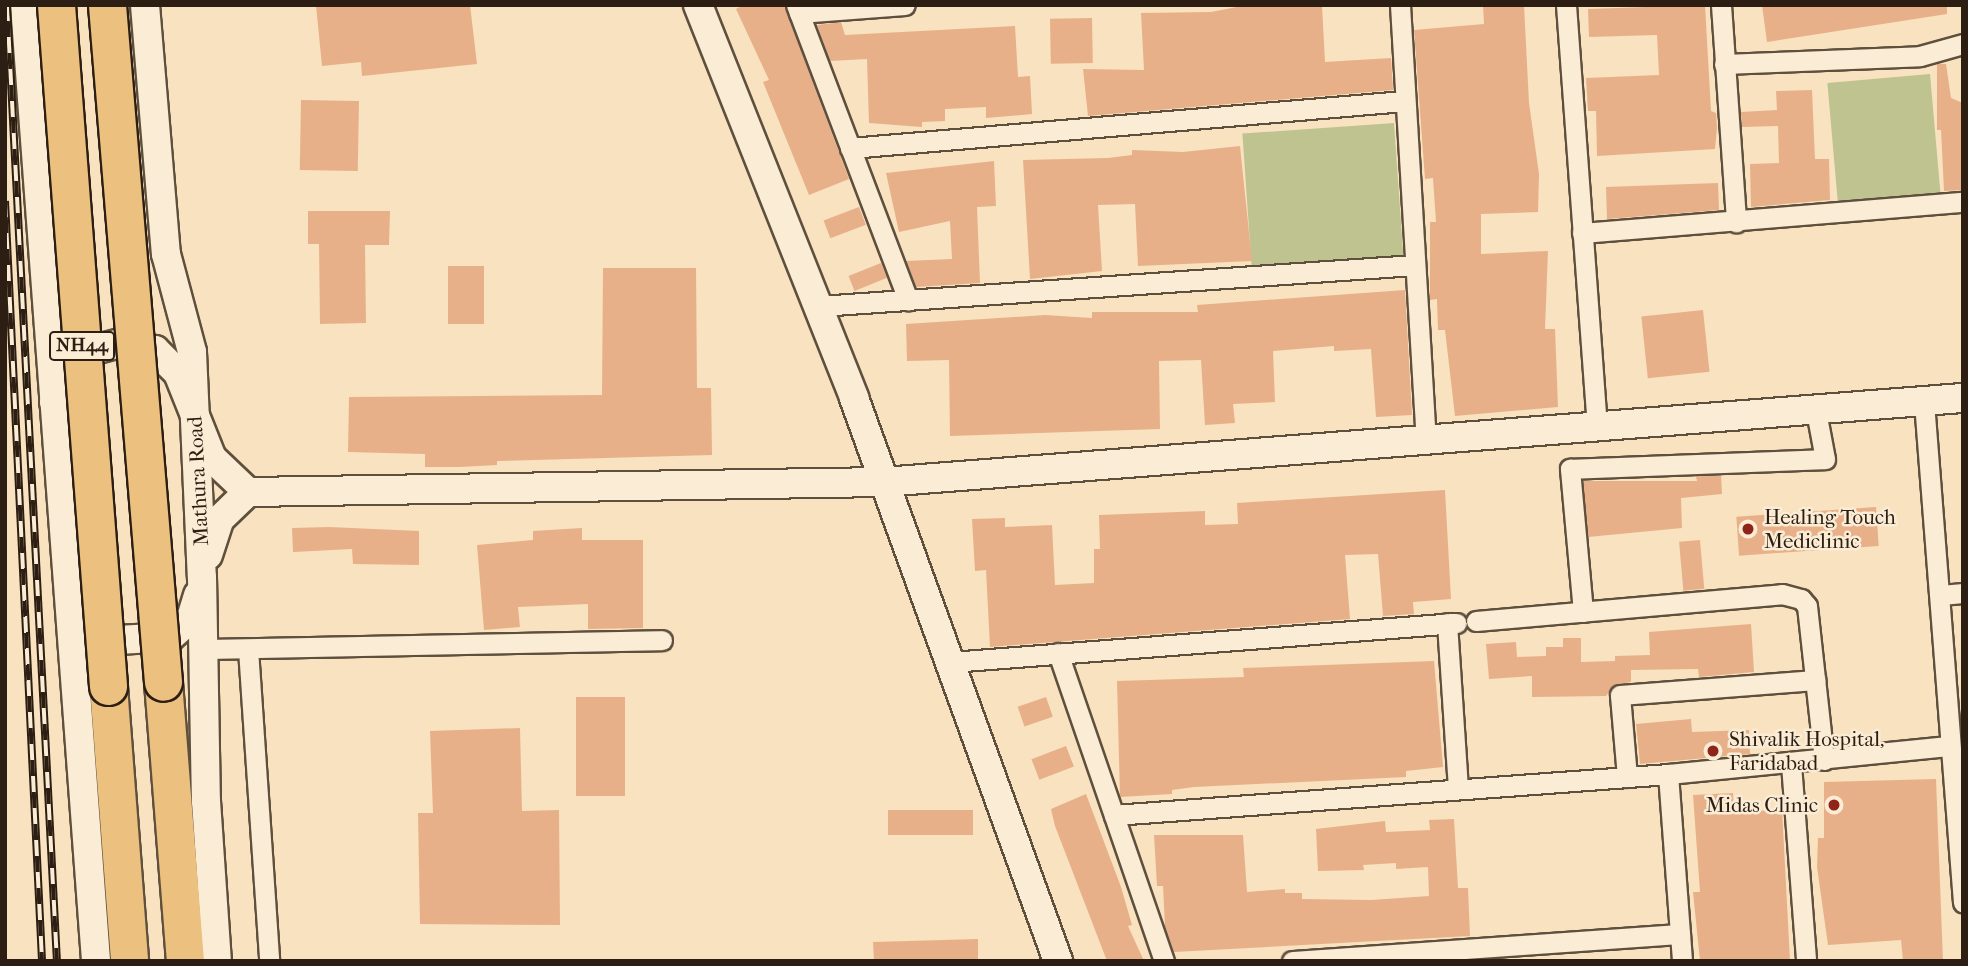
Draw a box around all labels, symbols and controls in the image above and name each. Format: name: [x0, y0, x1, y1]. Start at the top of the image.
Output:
road number: NH44: [49, 330, 115, 362]
street label: Mathura Road: [182, 416, 214, 546]
place label: Healing Touch Mediclinic: [1764, 504, 1896, 554]
marker: Healing Touch Mediclinic: [1738, 519, 1758, 539]
place label: Shivalik Hospital, Faridabad: [1729, 726, 1884, 776]
marker: Shivalik Hospital, Faridabad: [1703, 741, 1723, 761]
place label: Midas Clinic: [1706, 792, 1818, 818]
marker: Midas Clinic: [1824, 795, 1844, 815]

